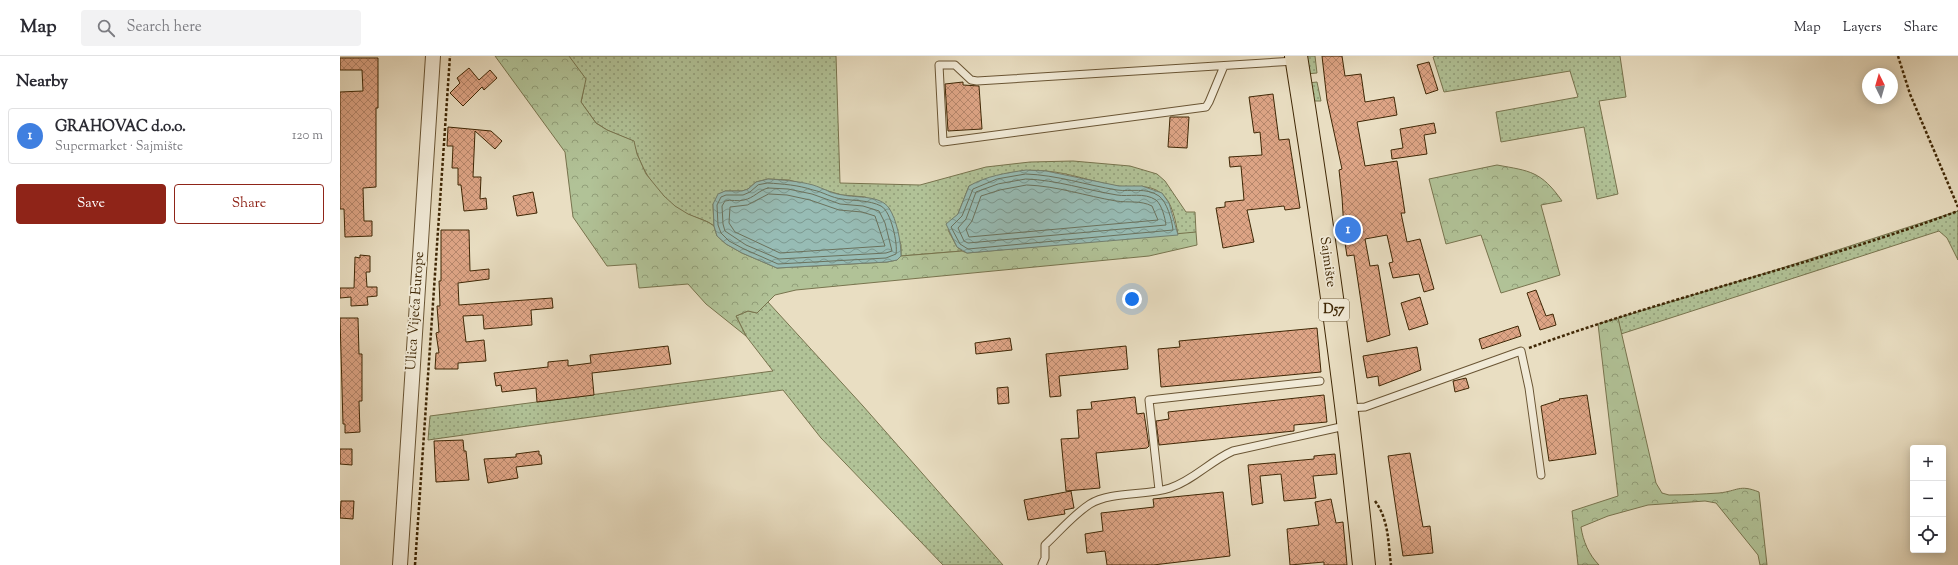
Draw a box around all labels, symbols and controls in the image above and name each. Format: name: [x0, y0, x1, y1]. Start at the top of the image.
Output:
search box: [81, 10, 361, 46]
text: Map: [20, 14, 57, 41]
icon: search: [95, 17, 117, 39]
text: Search here: [127, 17, 202, 38]
text: Map: [1794, 18, 1821, 38]
text: Layers: [1843, 18, 1881, 38]
text: Share: [1903, 18, 1938, 38]
north arrow: [1862, 68, 1898, 104]
text: Nearby: [16, 70, 68, 94]
text: GRAHOVAC d.o.o.: [55, 117, 186, 138]
text: 1: [28, 127, 32, 145]
text: 120 m: [292, 127, 323, 145]
text: Supermarket · Sajmište: [55, 138, 183, 156]
button: Save: [16, 184, 166, 224]
button: Share: [174, 184, 324, 224]
pin: 1: [1335, 215, 1361, 245]
street label: Sajmište: [1314, 235, 1340, 289]
street label: Ulica Vijeća Europe: [402, 251, 430, 371]
your location: [1122, 289, 1142, 309]
road number: D57: [1319, 299, 1349, 321]
map controls: [1910, 445, 1946, 553]
button: +: [1910, 445, 1946, 481]
button: −: [1910, 481, 1946, 517]
button: locate: [1910, 517, 1946, 553]

